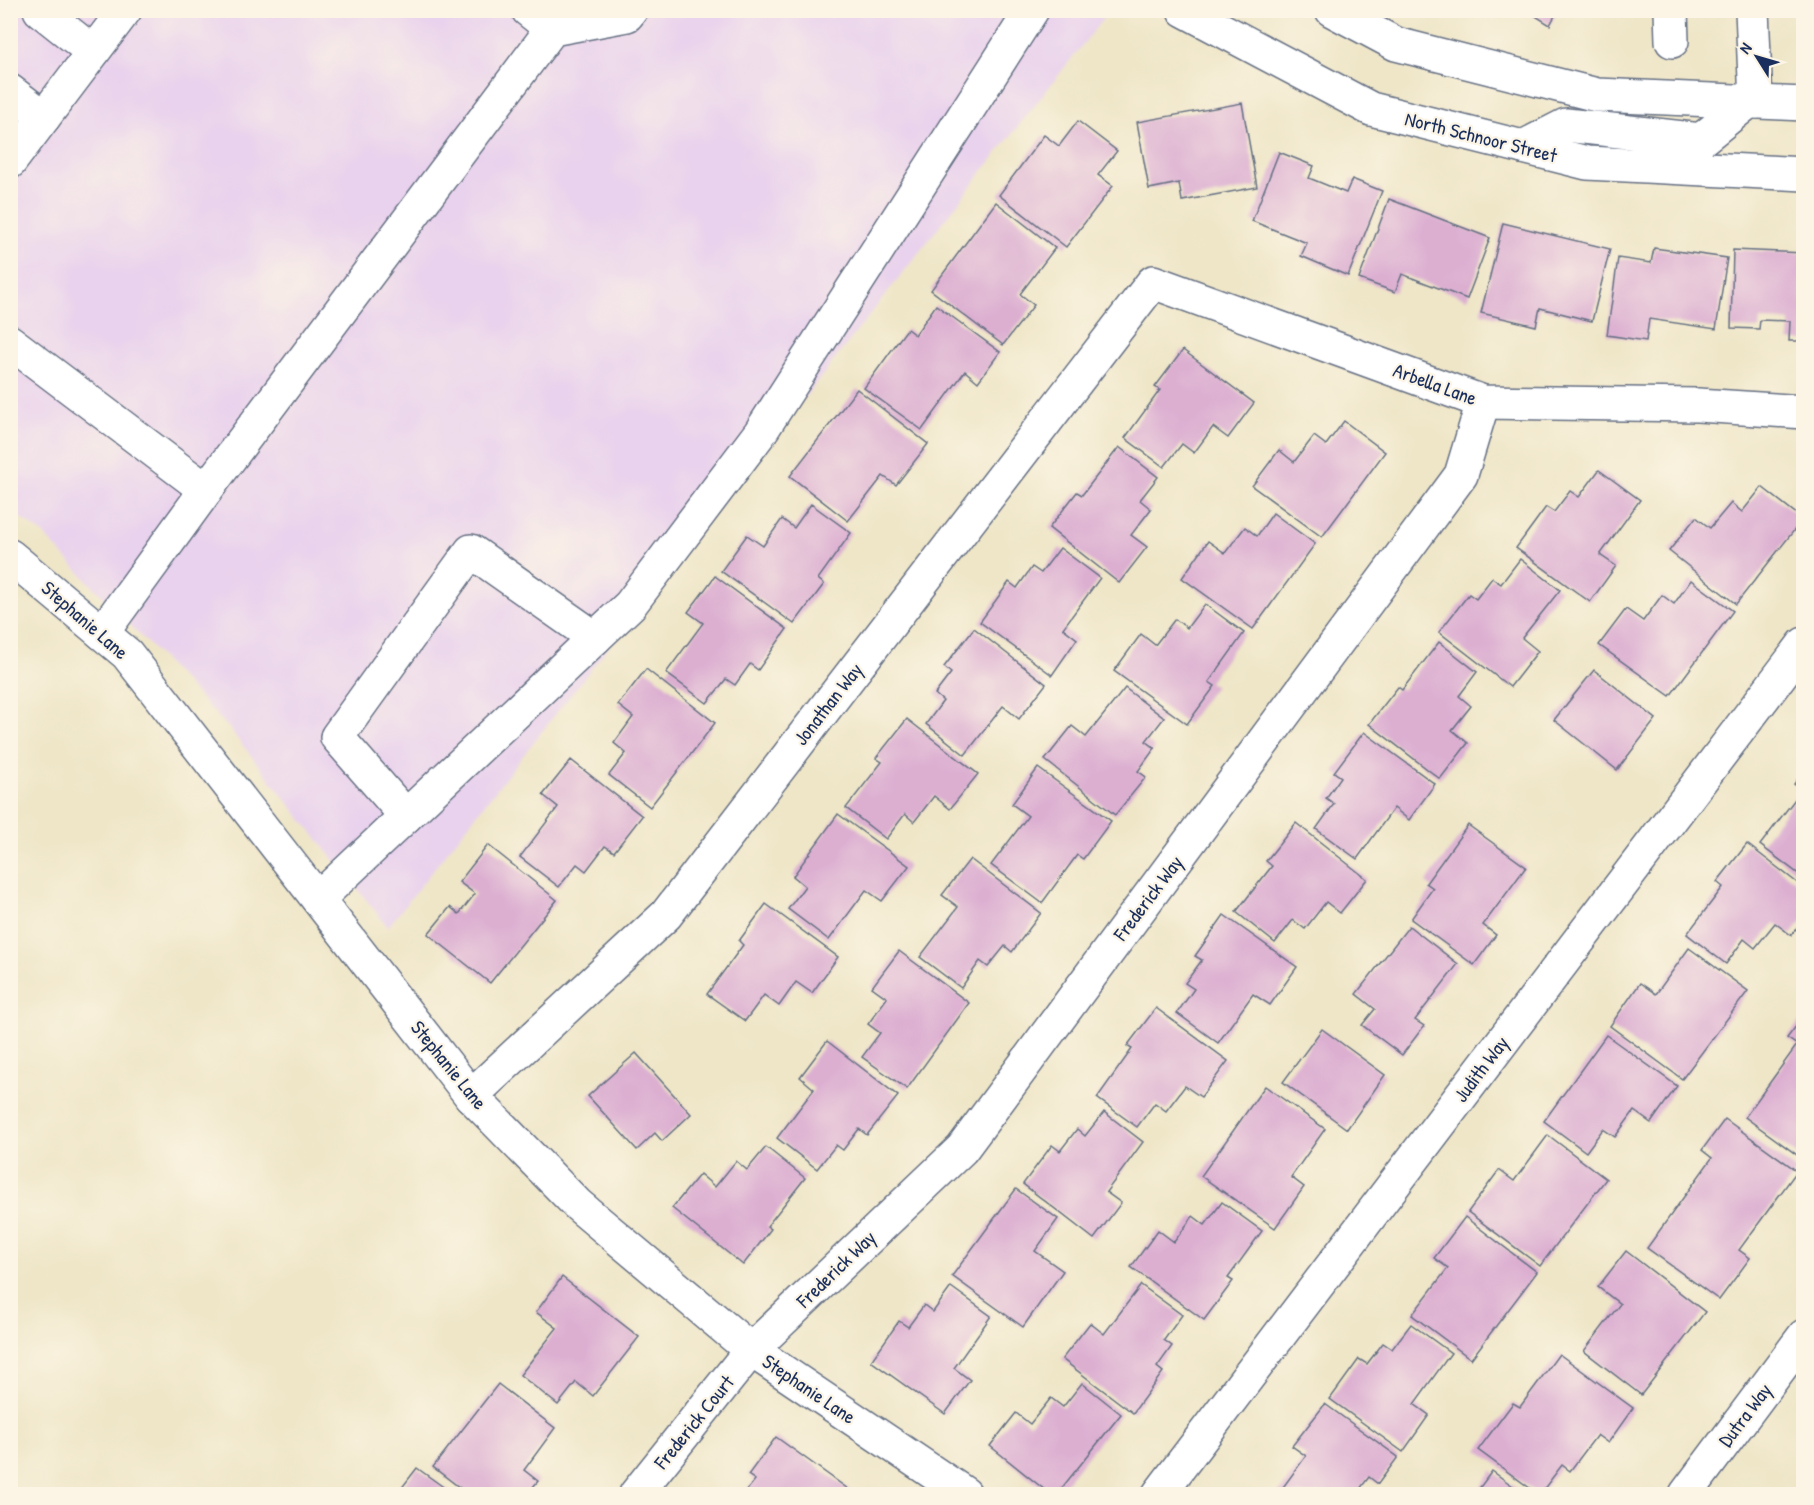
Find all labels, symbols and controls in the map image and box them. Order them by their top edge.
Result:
north arrow [1727,27,1787,87]
text: N [1734,38,1757,58]
street label: North Schnoor Street [1402,105,1561,169]
street label: Arbella Lane [1390,356,1481,411]
street label: Stephanie Lane [36,574,135,665]
street label: Jonathan Way [787,657,868,751]
street label: Frederick Way [1106,849,1189,947]
street label: Stephanie Lane [405,1015,494,1115]
street label: Judith Way [1447,1030,1514,1107]
street label: Frederick Way [789,1224,881,1314]
street label: Stephanie Lane [757,1347,861,1430]
street label: Frederick Court [647,1368,740,1475]
street label: Dutra Way [1712,1377,1777,1452]

